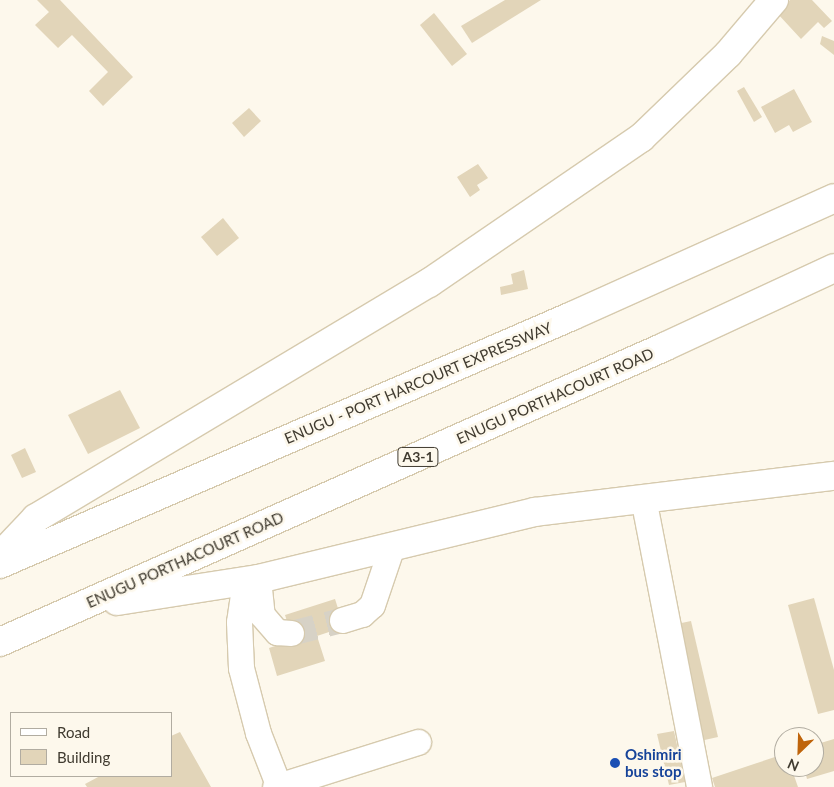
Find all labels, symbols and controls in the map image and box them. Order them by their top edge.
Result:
street label: ENUGU - PORT HARCOURT EXPRESSWAY [281,318,555,448]
street label: ENUGU PORTHACOURT ROAD [453,344,657,448]
road number: A3-1 [397,446,439,468]
street label: ENUGU PORTHACOURT ROAD [83,508,287,612]
legend [10,712,172,777]
text: Road [57,723,90,741]
north arrow [774,727,824,777]
place label: Oshimiri bus stop [625,745,682,780]
text: Building [57,748,110,766]
text: N [785,755,801,775]
marker: Oshimiri bus stop [609,757,621,769]

